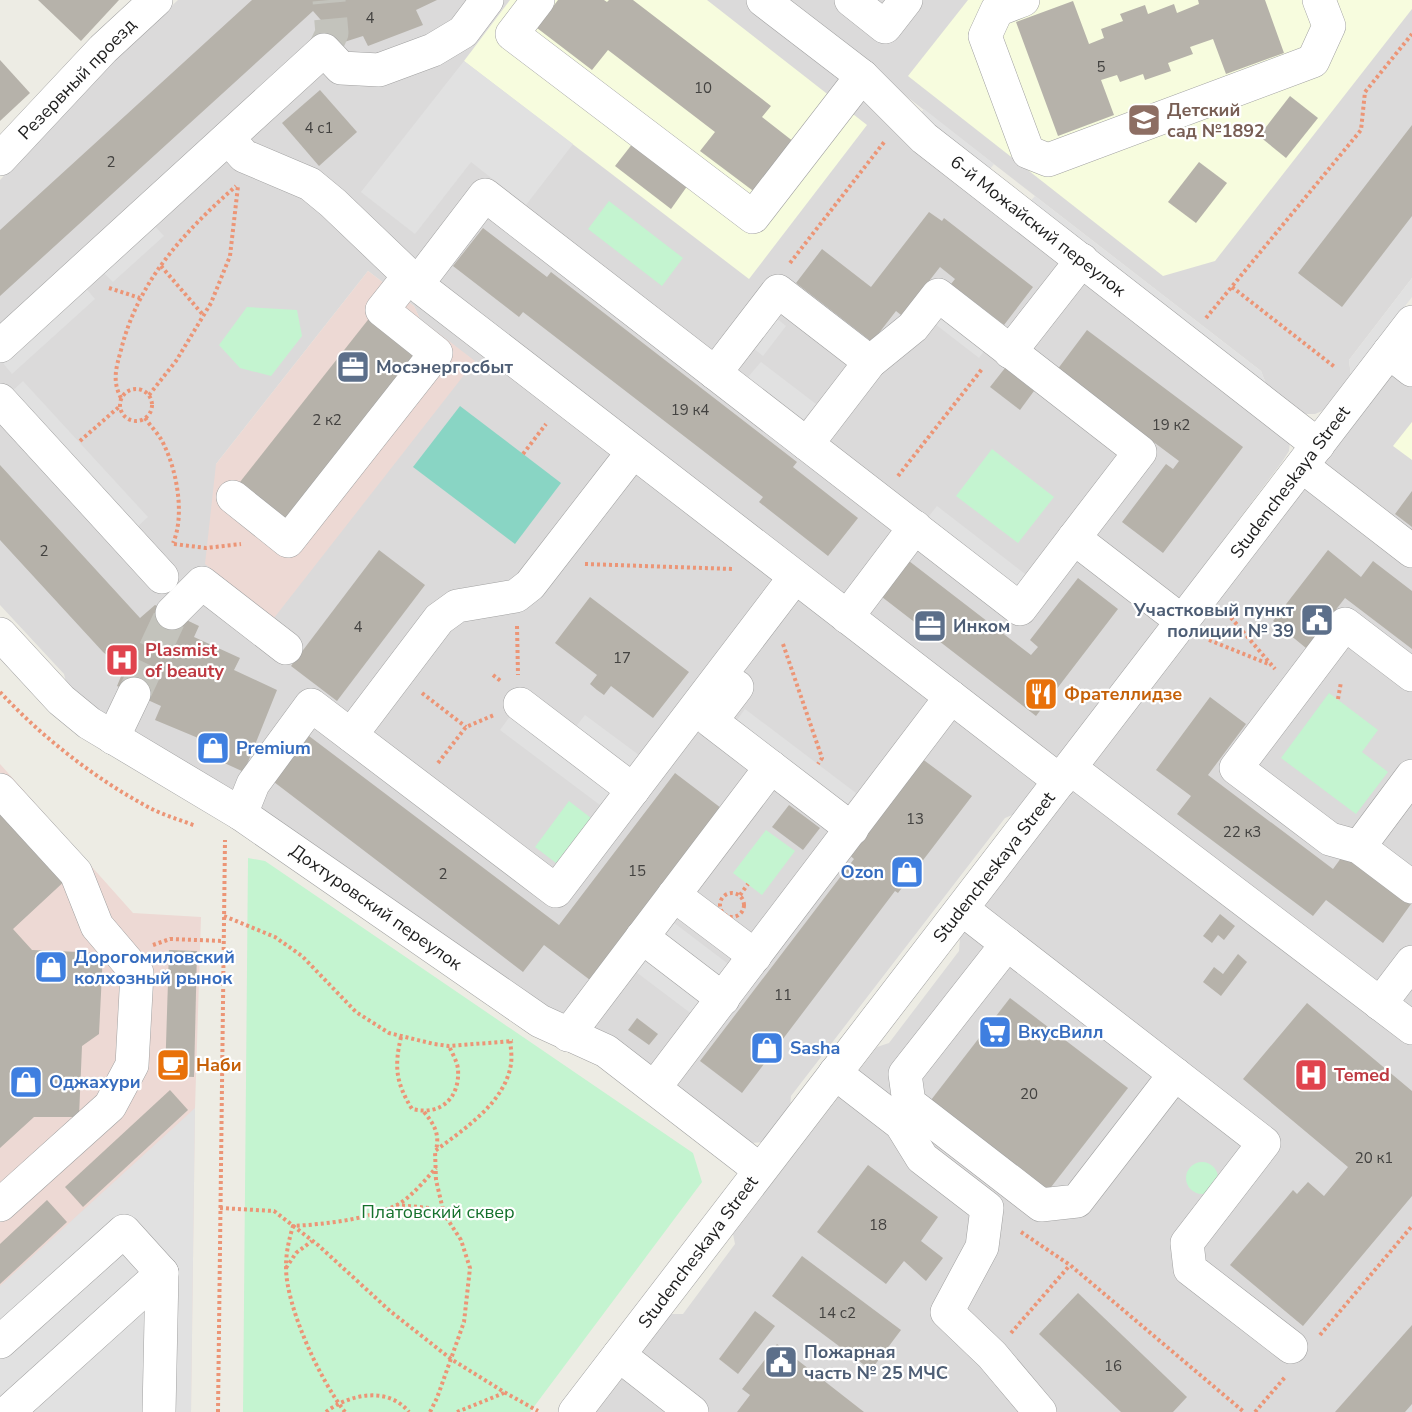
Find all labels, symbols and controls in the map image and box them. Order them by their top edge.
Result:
house number: 4 [365,8,375,28]
street label: Резервный проезд [13,13,141,145]
house number: 5 [1096,57,1106,77]
house number: 10 [694,78,712,98]
place label: Детский сад №1892 [1167,98,1265,143]
school or university icon: Детский сад №1892 [1126,102,1162,138]
house number: 4 с1 [305,118,333,138]
street label: 6-й Можайский переулок [945,150,1131,302]
house number: 2 [106,152,116,172]
office icon: Мосэнергосбыт [335,349,371,385]
place label: Мосэнергосбыт [376,355,513,379]
house number: 19 к4 [671,400,709,420]
street label: Studencheskaya Street [1225,400,1356,563]
house number: 2 к2 [312,410,342,430]
house number: 19 к2 [1152,415,1190,435]
house number: 2 [39,541,49,561]
place label: Участковый пункт полиции № 39 [1133,598,1294,643]
public building icon: Участковый пункт полиции № 39 [1299,602,1335,638]
office icon: Инком [912,608,948,644]
place label: Инком [953,614,1010,638]
house number: 4 [353,617,363,637]
place label: Plasmist of beauty [145,638,225,683]
hospital icon: Plasmist of beauty [104,642,140,678]
house number: 17 [613,648,631,668]
restaurant icon: Фрателлидзе [1023,676,1059,712]
place label: Фрателлидзе [1064,682,1182,706]
shop icon: Premium [195,730,231,766]
place label: Premium [236,736,311,760]
street label: Studencheskaya Street [928,786,1061,947]
house number: 13 [906,809,924,829]
house number: 22 к3 [1223,822,1261,842]
street label: Дохтуровский переулок [285,838,467,976]
shop icon: Ozon [889,854,925,890]
place label: Ozon [841,860,884,884]
house number: 15 [628,861,646,881]
house number: 2 [438,864,448,884]
place label: Дорогомиловский колхозный рынок [74,945,235,990]
shop icon: Дорогомиловский колхозный рынок [33,949,69,985]
house number: 11 [774,985,792,1005]
supermarket icon: ВкусВилл [977,1014,1013,1050]
place label: ВкусВилл [1018,1020,1104,1044]
shop icon: Sasha [749,1030,785,1066]
place label: Sasha [790,1036,840,1060]
cafe icon: Наби [155,1047,191,1083]
place label: Наби [196,1053,242,1077]
hospital icon: Temed [1293,1057,1329,1093]
place label: Temed [1334,1063,1390,1087]
shop icon: Оджахури [8,1064,44,1100]
place label: Оджахури [49,1070,141,1094]
house number: 20 [1020,1084,1038,1104]
house number: 20 к1 [1355,1148,1393,1168]
street label: Studencheskaya Street [633,1170,764,1333]
park label: Платовский сквер [361,1200,515,1224]
house number: 18 [869,1215,887,1235]
house number: 14 с2 [818,1303,856,1323]
place label: Пожарная часть № 25 МЧС [804,1340,948,1385]
public building icon: Пожарная часть № 25 МЧС [763,1344,799,1380]
house number: 16 [1104,1356,1122,1376]

